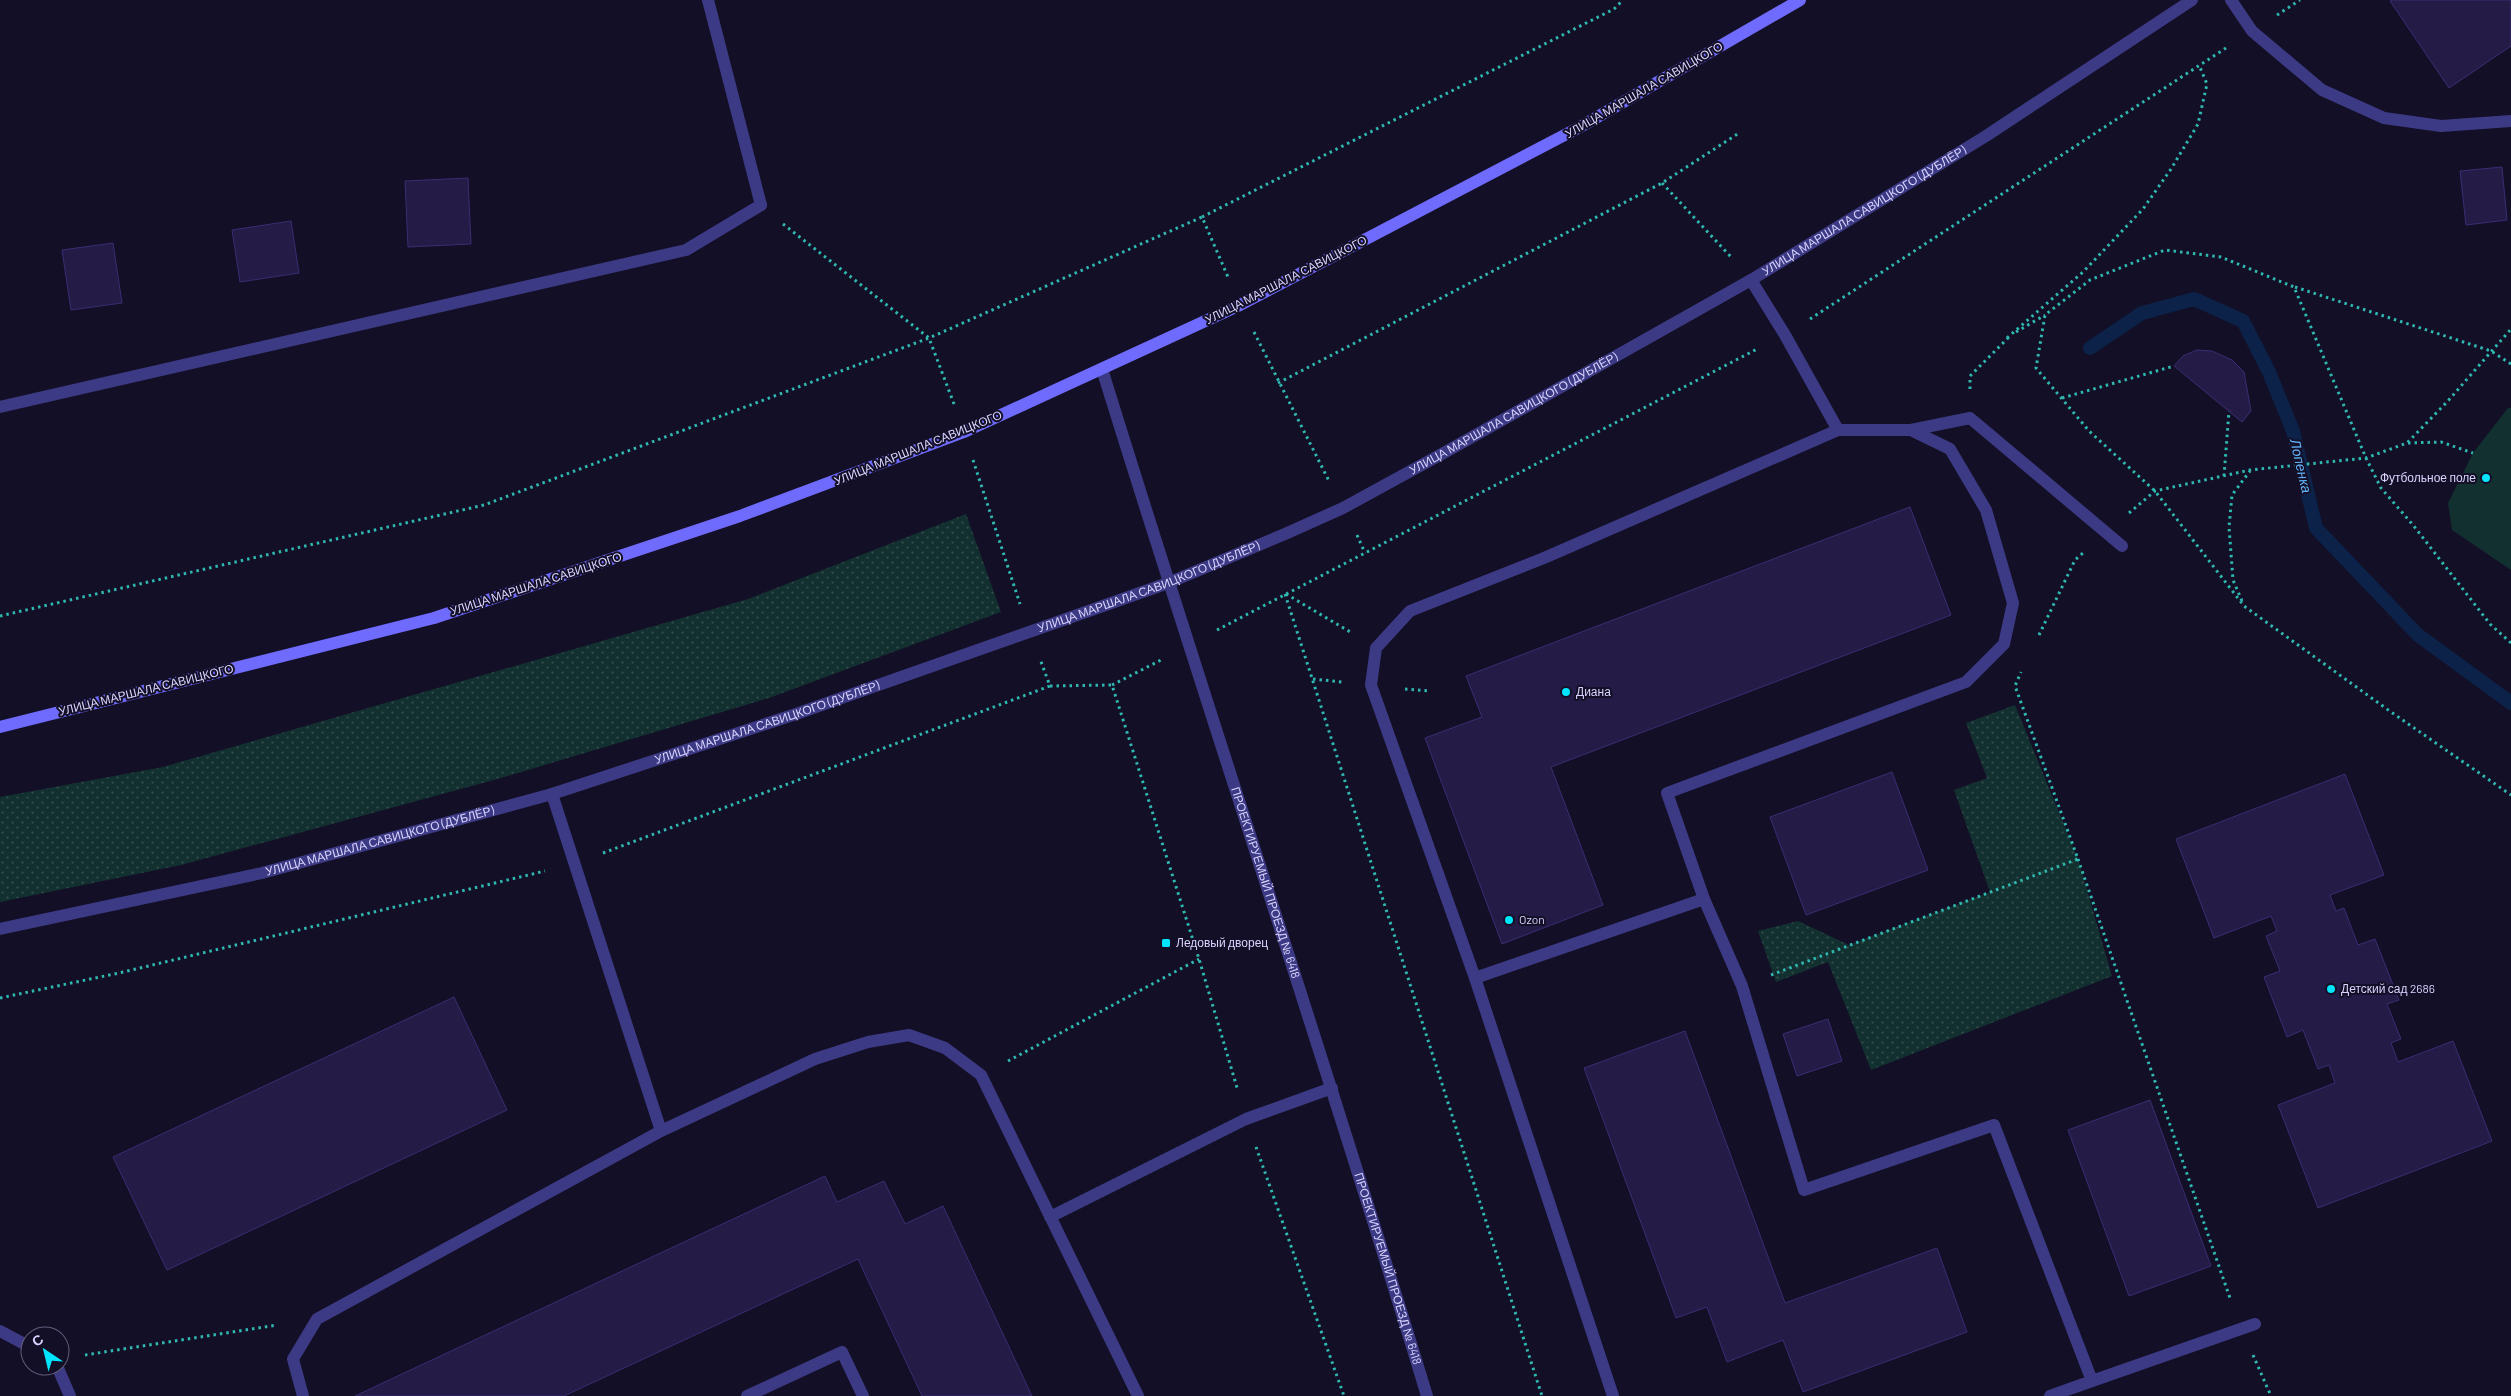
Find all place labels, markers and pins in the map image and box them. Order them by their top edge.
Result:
place label: Футбольное поле [2380,470,2476,485]
marker: Футбольное поле [2480,472,2492,484]
place label: Диана [1576,684,1611,699]
marker: Диана [1560,686,1572,698]
place label: Ozon [1519,912,1545,926]
marker: Ozon [1503,914,1515,926]
place label: Ледовый дворец [1176,935,1268,950]
marker: Ледовый дворец [1160,937,1172,949]
place label: Детский сад 2686 [2341,981,2435,996]
marker: Детский сад 2686 [2325,983,2337,995]

